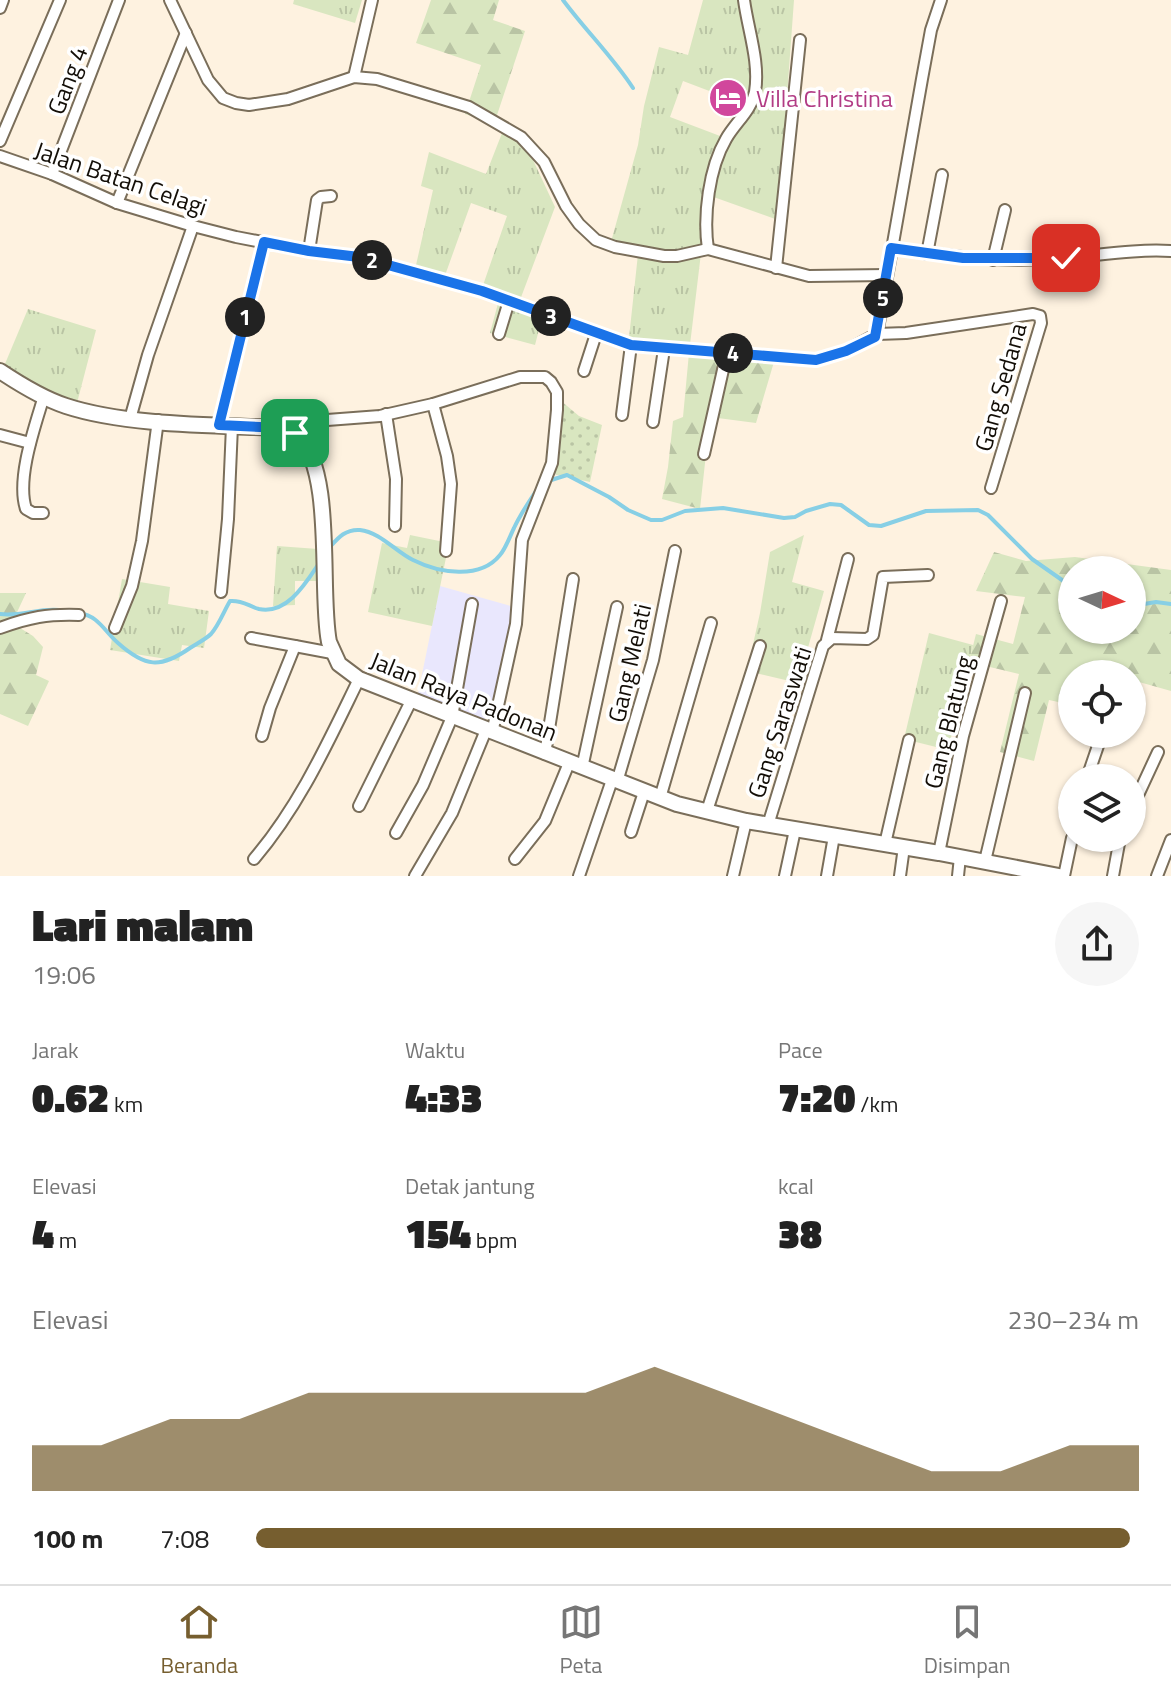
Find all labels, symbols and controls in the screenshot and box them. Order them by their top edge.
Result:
street label: Gang 4 [38,41,96,119]
hotel icon: Villa Christina [707,77,749,119]
place label: Villa Christina [756,80,893,116]
street label: Jalan Batan Celagi [30,132,212,224]
pin [1032,224,1100,292]
icon: check [1044,236,1088,280]
pin: 2 [352,240,392,280]
text: 2 [366,243,378,277]
pin: 5 [863,278,903,318]
text: 5 [877,281,889,315]
pin: 3 [531,296,571,336]
pin: 1 [225,297,265,337]
text: 3 [545,299,557,333]
text: 1 [239,300,251,334]
street label: Gang Sedana [964,319,1036,455]
pin: 4 [713,333,753,373]
text: 4 [727,336,739,370]
pin [261,399,329,467]
icon: arrive [273,411,317,455]
north arrow [1058,556,1146,644]
map controls [1058,556,1146,852]
street label: Gang Melati [598,600,660,726]
street label: Gang Saraswati [738,641,820,803]
street label: Jalan Raya Padonan [365,642,563,750]
street label: Gang Blatung [914,652,982,792]
button: locate [1058,660,1146,748]
button: layers [1058,764,1146,852]
text: Lari malam [32,891,253,958]
button: share [1055,902,1139,986]
text: 19:06 [32,955,96,994]
text: Jarak [32,1033,79,1067]
text: Waktu [405,1033,465,1067]
text: Pace [778,1033,823,1067]
text: 0.62 [32,1067,109,1128]
text: 4:33 [405,1067,483,1128]
text: 7:20 [778,1067,856,1128]
text: km [109,1087,143,1121]
text: /km [856,1087,898,1121]
text: Elevasi [32,1169,97,1203]
text: Detak jantung [405,1169,534,1203]
text: kcal [778,1169,814,1203]
text: 4 [32,1203,54,1264]
text: 154 [405,1203,471,1264]
text: 38 [778,1203,822,1264]
text: m [54,1223,77,1257]
text: bpm [471,1223,517,1257]
text: Elevasi [32,1300,108,1339]
text: 230–234 m [1008,1300,1139,1339]
text: 100 m [32,1519,103,1558]
text: 7:08 [160,1519,209,1558]
tab: Beranda [160,1600,238,1682]
tab: Peta [559,1600,603,1682]
tab: Disimpan [924,1600,1011,1682]

